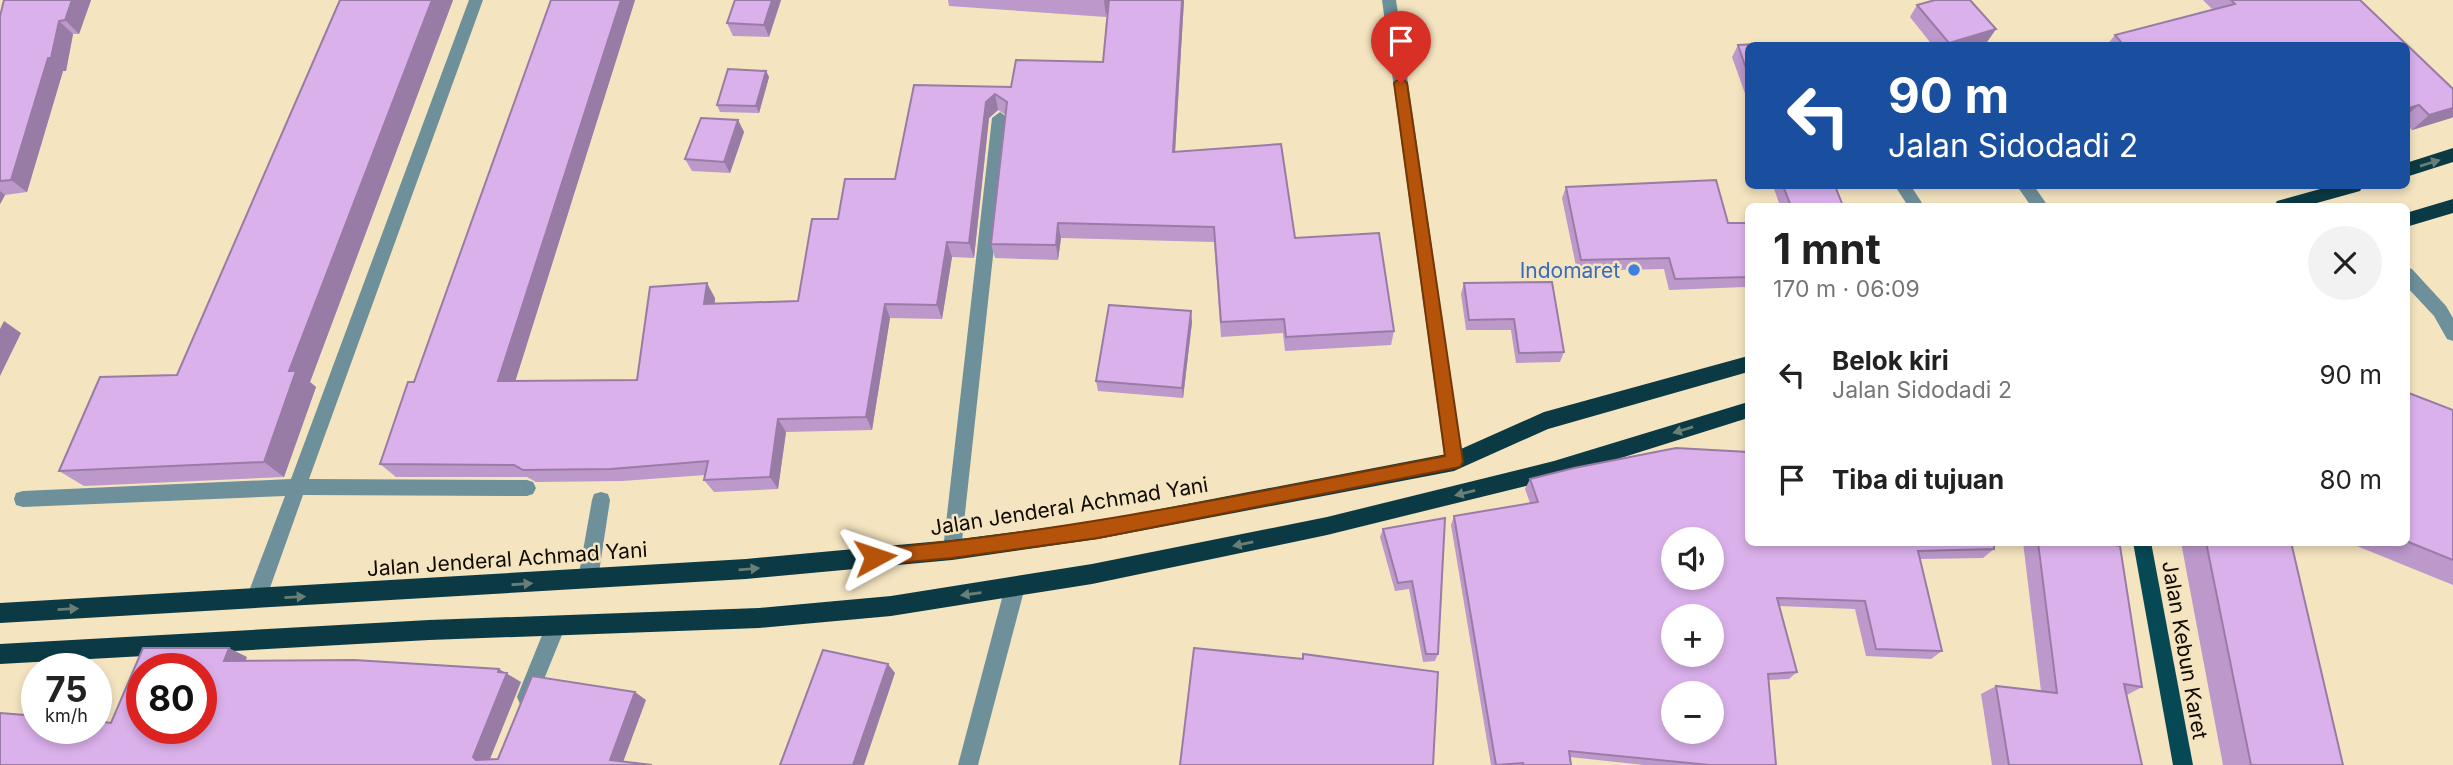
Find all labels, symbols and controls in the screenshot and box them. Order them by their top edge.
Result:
pin [1371,11,1431,83]
icon: arrive [1382,22,1420,60]
text: 90 m [1888,66,2009,125]
icon: left [1773,70,1864,161]
text: Jalan Sidodadi 2 [1888,126,2138,165]
one-way arrow [2419,157,2440,167]
text: 1 mnt [1773,223,1881,274]
button: close [2308,226,2382,300]
place label: Indomaret [1520,258,1620,283]
marker: Indomaret [1626,262,1642,278]
text: 170 m · 06:09 [1773,275,1920,303]
text: Belok kiri [1832,345,1949,376]
icon: left [1773,356,1811,394]
text: 90 m [2319,359,2382,390]
text: Jalan Sidodadi 2 [1832,376,2012,404]
one-way arrow [1672,425,1693,435]
icon: arrive [1773,461,1811,499]
text: Tiba di tujuan [1832,464,2004,495]
text: 80 m [2319,464,2382,495]
street label: Jalan Jenderal Achmad Yani [928,472,1210,540]
one-way arrow [1453,488,1475,499]
position arrow [838,520,912,594]
map controls [1661,527,1724,744]
button: sound [1661,527,1724,590]
street label: Jalan Jenderal Achmad Yani [366,537,648,581]
one-way arrow [1232,538,1254,549]
street label: Jalan Kebun Karet [2157,559,2213,741]
one-way arrow [739,563,761,574]
one-way arrow [512,578,534,589]
one-way arrow [960,589,982,600]
one-way arrow [285,591,307,602]
one-way arrow [57,604,79,615]
button: + [1661,604,1724,667]
speed limit sign: 80 [126,653,217,744]
text: 75 [45,668,88,710]
button: − [1661,681,1724,744]
text: km/h [45,705,88,726]

